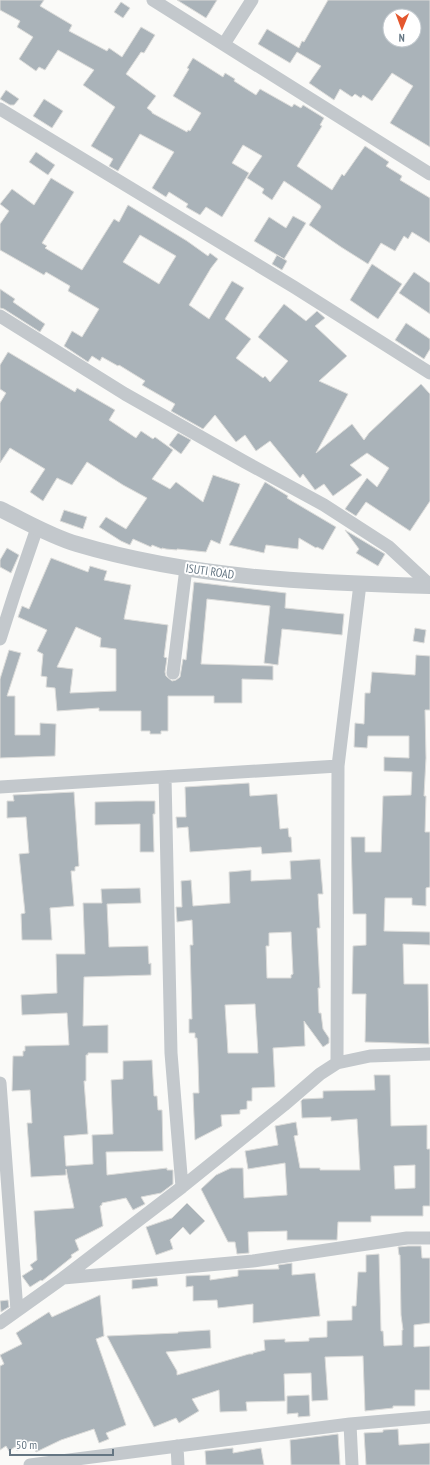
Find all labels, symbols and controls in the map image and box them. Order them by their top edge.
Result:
north arrow [382,8,422,48]
text: N [399,31,405,45]
street label: ISUTI ROAD [185,560,235,582]
scale bar [10,1431,113,1457]
text: 50 m [16,1437,37,1452]

